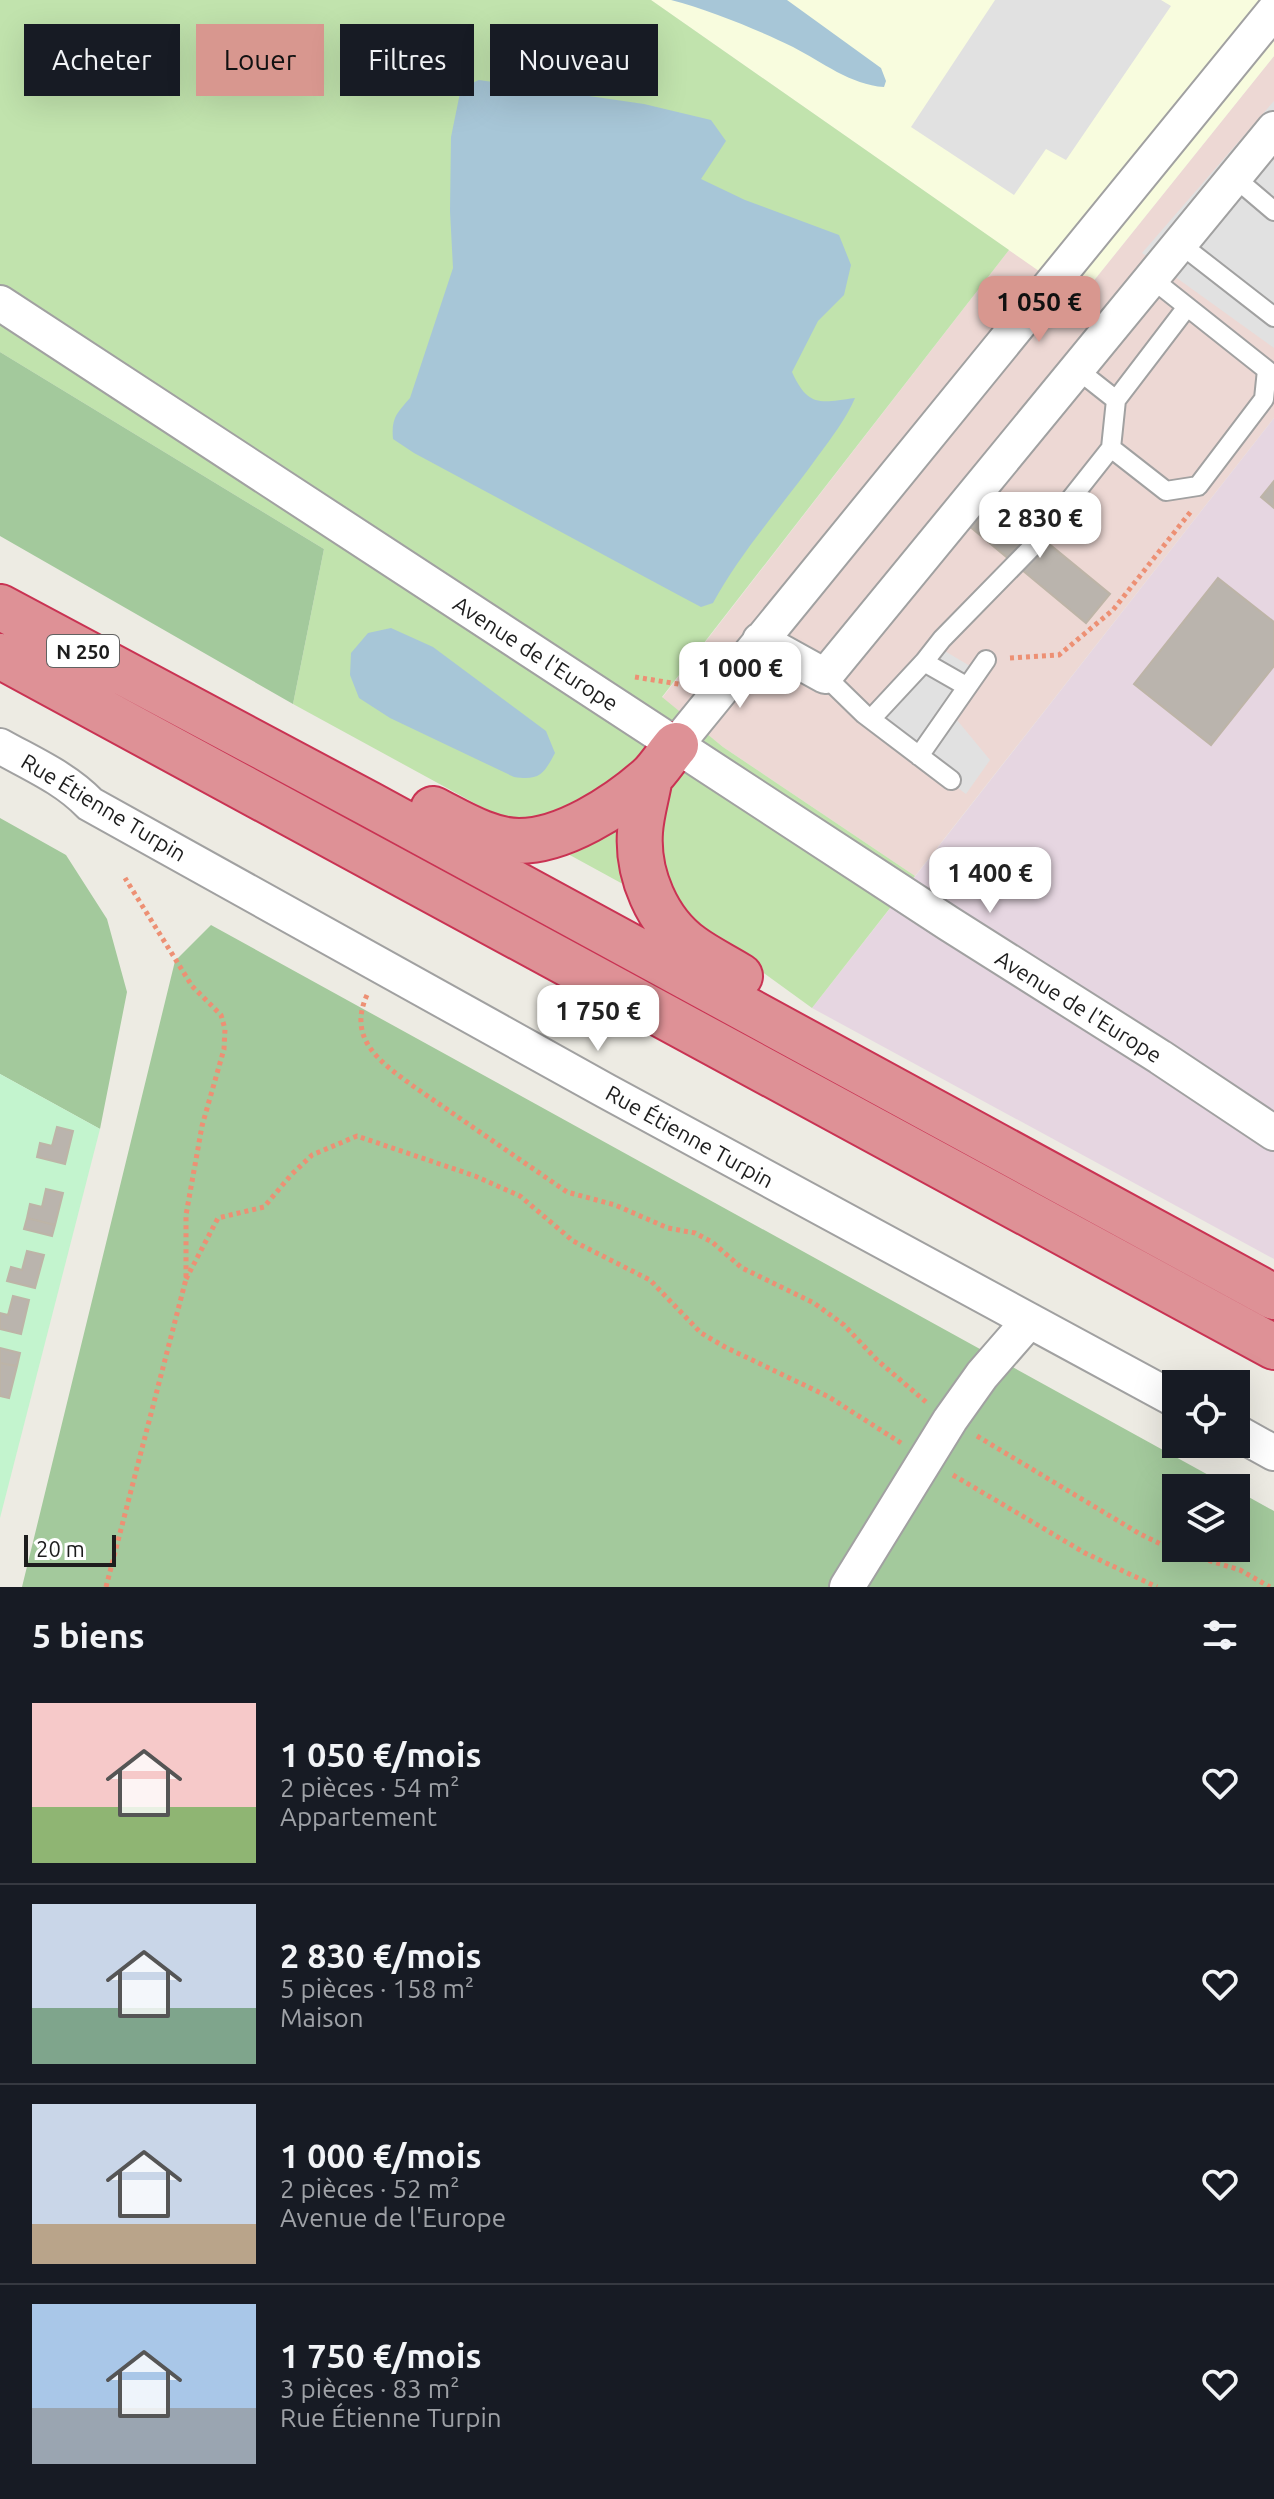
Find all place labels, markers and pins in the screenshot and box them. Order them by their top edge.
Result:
pin: 1 050 € [965,276,1113,344]
pin: 2 830 € [966,492,1114,560]
pin: 1 000 € [666,642,814,710]
pin: 1 400 € [916,847,1064,915]
pin: 1 750 € [524,985,672,1053]

